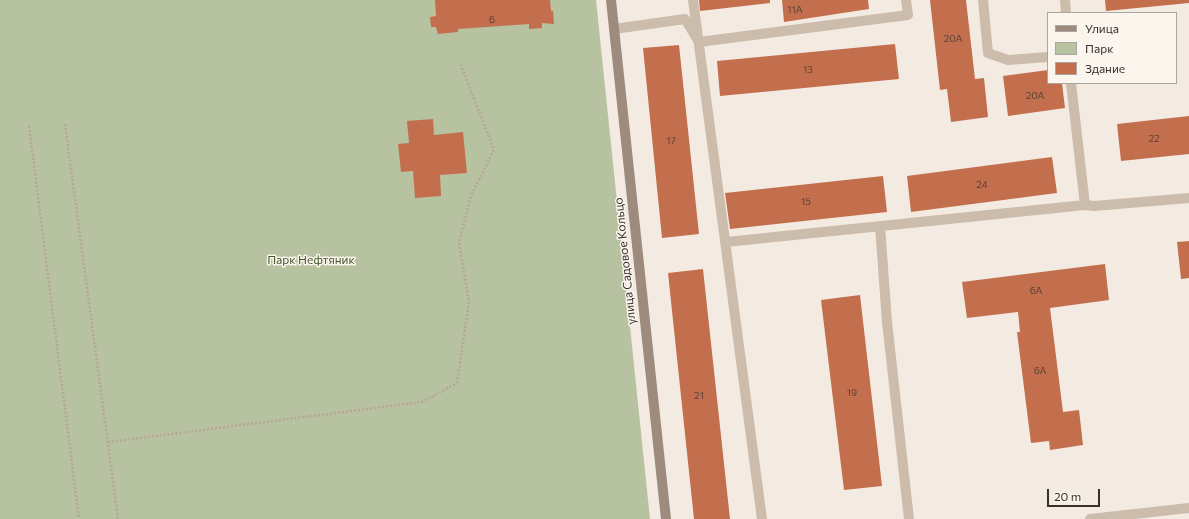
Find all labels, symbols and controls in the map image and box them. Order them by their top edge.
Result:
house number: 11А [787,4,803,16]
legend [1047,12,1177,84]
house number: 6 [489,14,495,26]
text: Улица [1085,21,1119,35]
house number: 20А [944,33,962,45]
text: Парк [1085,41,1114,55]
text: Здание [1085,61,1125,75]
house number: 13 [803,64,813,76]
house number: 20А [1026,90,1044,102]
house number: 22 [1148,133,1160,145]
house number: 17 [666,135,676,147]
house number: 24 [976,179,988,191]
house number: 15 [801,196,811,208]
street label: улица Садовое Кольцо [611,197,639,325]
park label: Парк Нефтяник [267,253,355,267]
house number: 6А [1030,285,1042,297]
house number: 6А [1034,365,1046,377]
house number: 19 [847,387,857,399]
house number: 21 [694,390,704,402]
scale bar [1049,481,1102,507]
text: 20 m [1054,489,1081,503]

